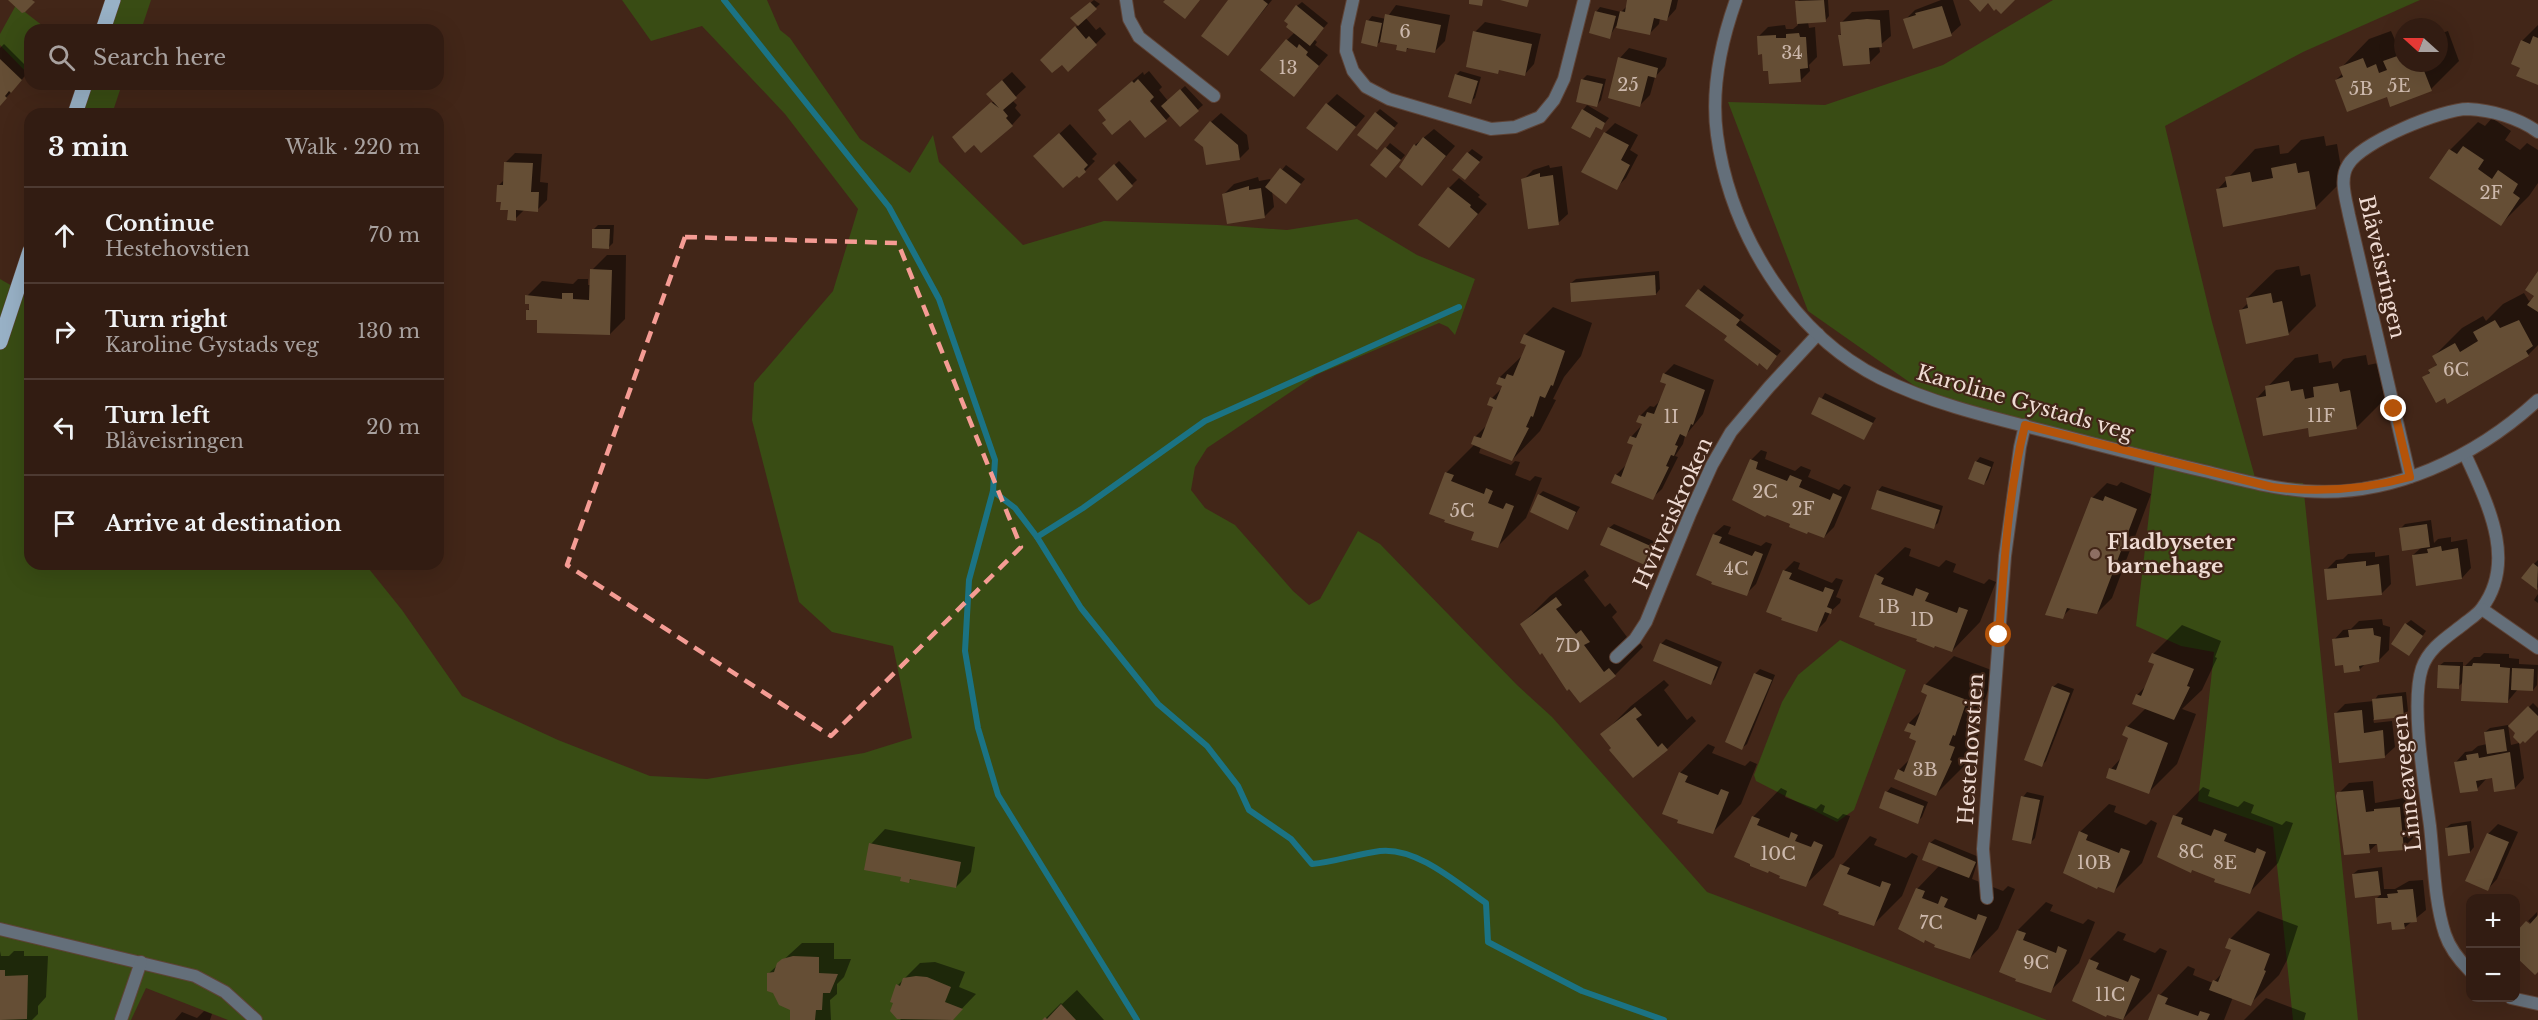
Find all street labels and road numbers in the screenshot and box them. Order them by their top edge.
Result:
street label: Blåveisringen [2353,193,2411,341]
street label: Karoline Gystads veg [1914,360,2137,447]
street label: Hvitveiskroken [1628,433,1718,593]
street label: Hestehovstien [1953,672,1989,826]
street label: Linneavegen [2387,713,2427,853]

